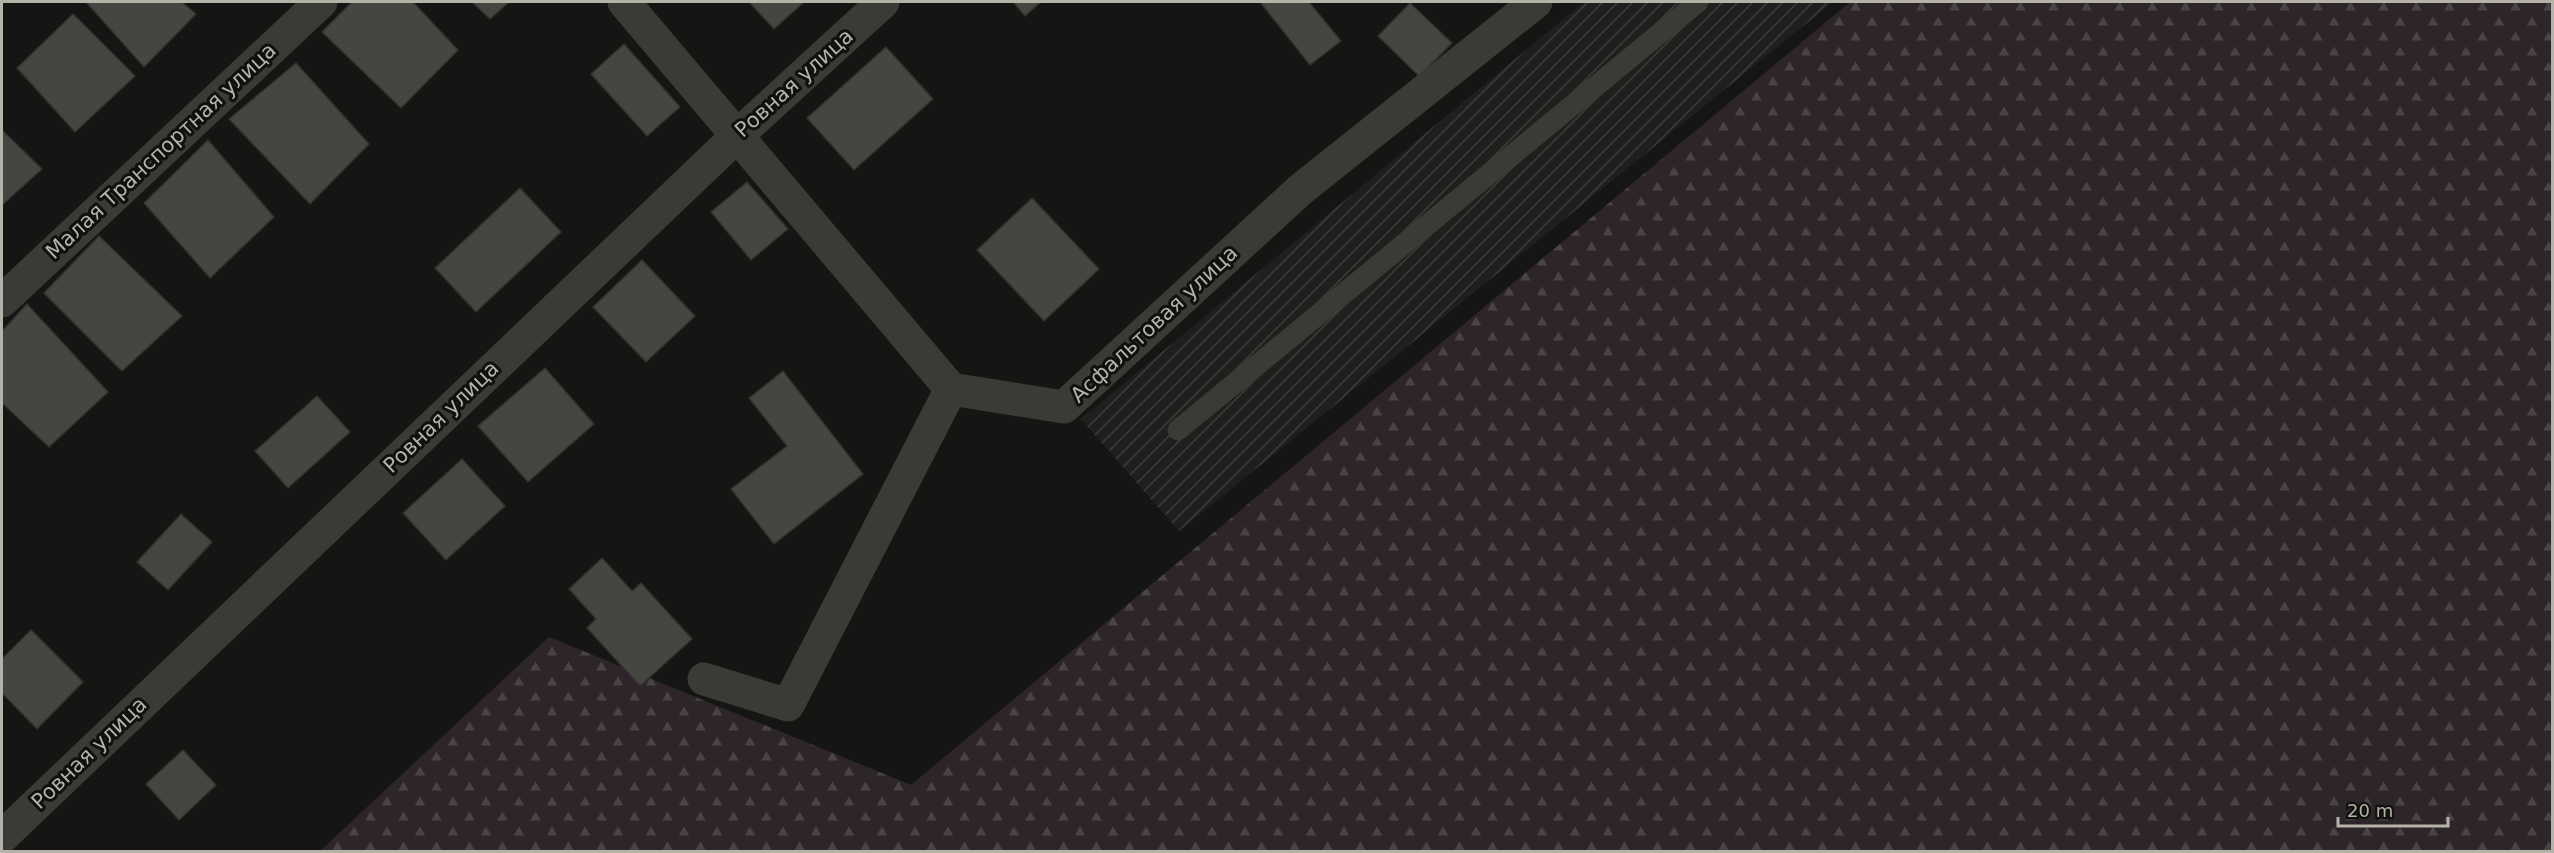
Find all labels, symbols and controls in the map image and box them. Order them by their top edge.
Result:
street label: Ровная улица [730,24,858,142]
street label: Малая Транспортная улица [41,38,281,264]
street label: Асфальтовая улица [1066,241,1242,407]
street label: Ровная улица [379,356,503,478]
street label: Ровная улица [27,692,151,814]
scale bar [2338,790,2448,828]
text: 20 m [2347,800,2393,821]

